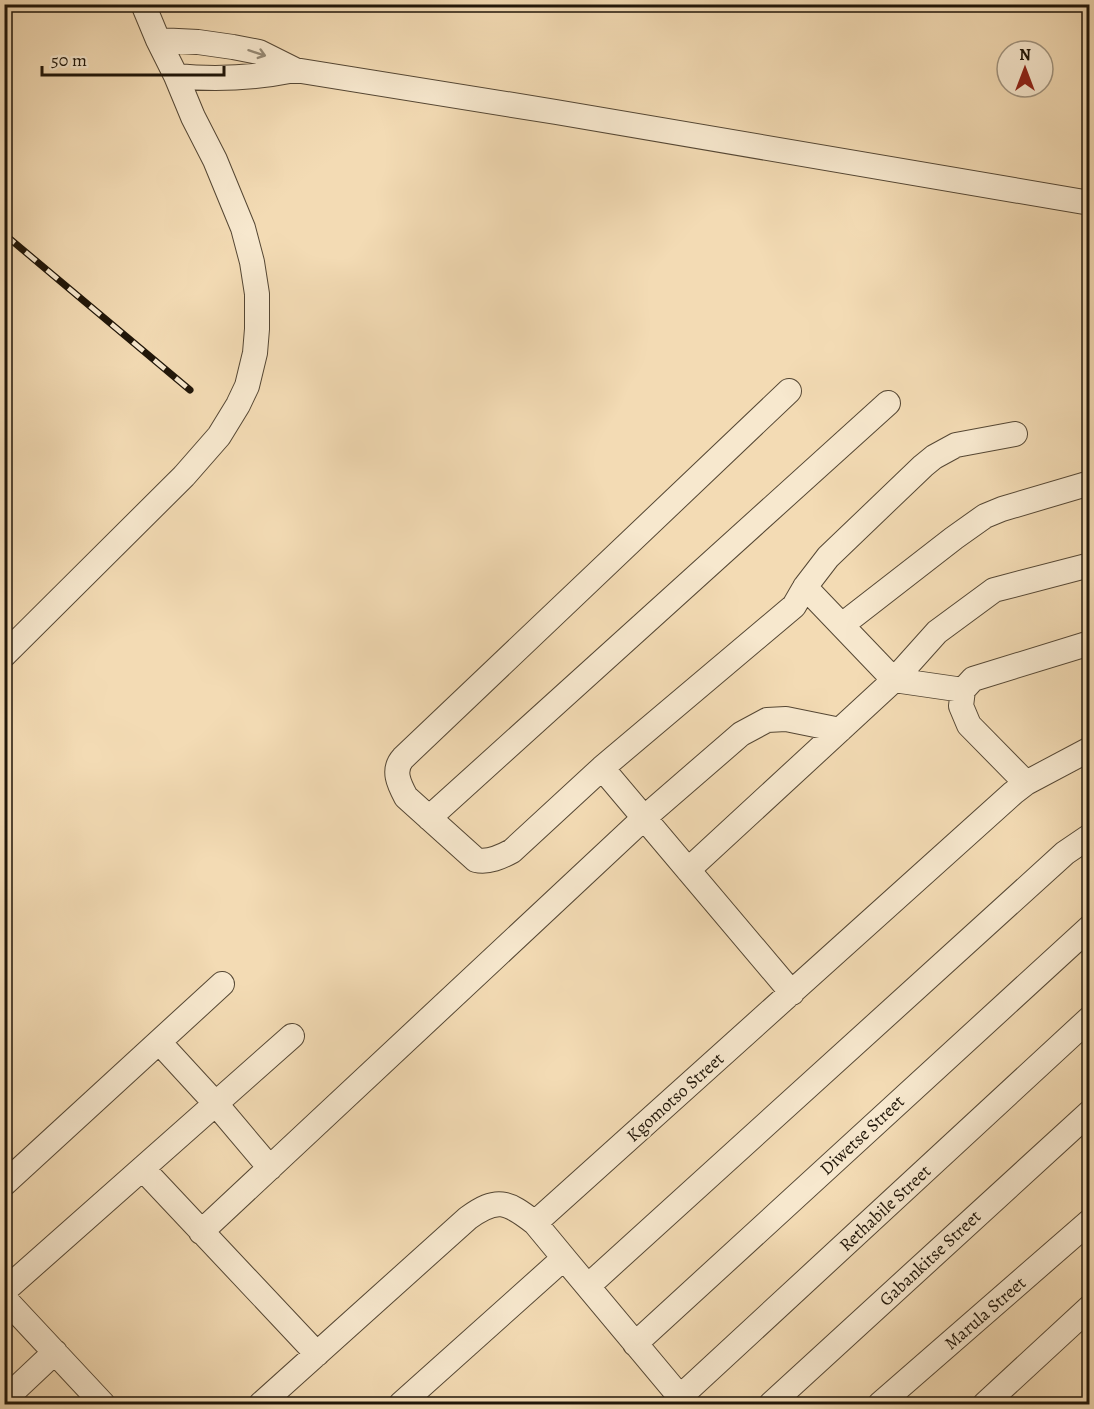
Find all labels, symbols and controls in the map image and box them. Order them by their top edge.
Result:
scale bar [42,39,224,77]
north arrow [995,39,1055,99]
text: N [1019,44,1031,66]
text: 50 m [51,48,87,72]
one-way arrow [247,48,266,59]
street label: Kgomotso Street [621,1047,729,1147]
street label: Diwetse Street [815,1090,909,1180]
street label: Rethabile Street [834,1159,936,1257]
street label: Gabankitse Street [874,1205,986,1311]
street label: Marula Street [939,1271,1031,1355]

